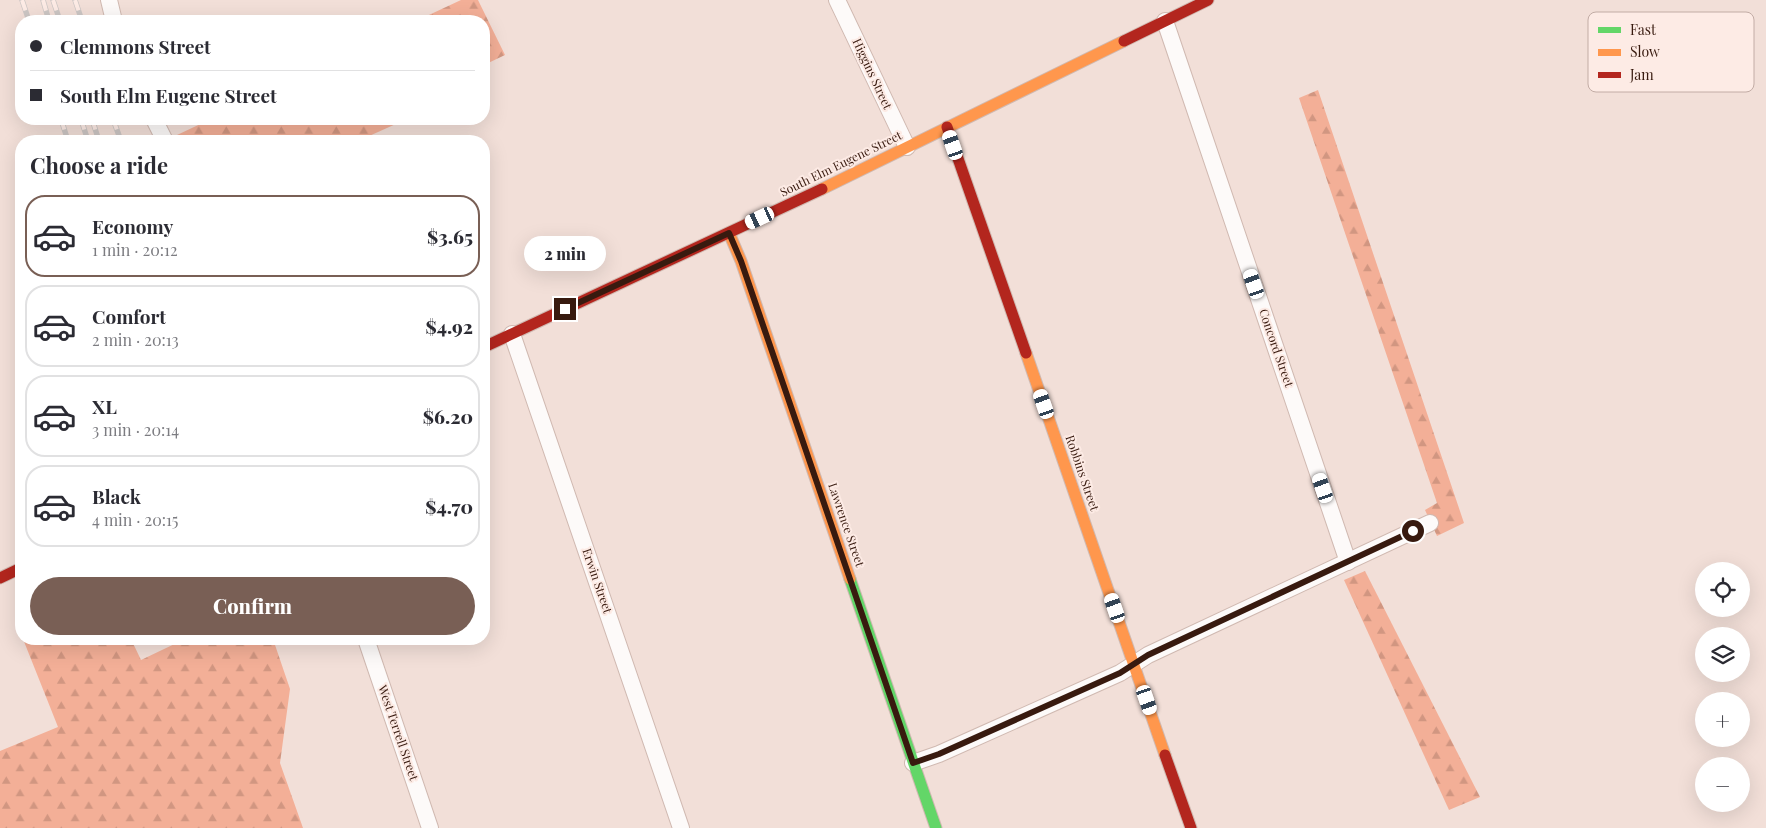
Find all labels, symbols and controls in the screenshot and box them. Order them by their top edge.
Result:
legend [1588,12,1754,92]
text: Fast [1630,20,1657,39]
text: Clemmons Street [60,33,211,59]
street label: Higgins Street [849,36,897,112]
text: Slow [1630,42,1660,61]
text: Jam [1629,65,1654,84]
text: South Elm Eugene Street [60,82,277,108]
street label: South Elm Eugene Street [777,126,905,200]
car [941,128,964,162]
text: Choose a ride [30,150,168,180]
car [743,205,776,231]
text: Economy [92,213,173,239]
icon: car [32,214,77,259]
text: $3.65 [427,223,473,249]
callout: 2 min [524,236,606,272]
text: 1 min · 20:12 [92,239,178,260]
text: 2 min [544,243,586,264]
car [1242,267,1265,301]
route end [554,298,576,320]
text: Comfort [92,303,166,329]
icon: car [32,304,77,349]
street label: Concord Street [1256,306,1298,390]
text: $4.92 [425,313,473,339]
text: 2 min · 20:13 [92,329,179,350]
car [1032,387,1055,421]
text: XL [92,393,117,419]
icon: car [32,394,77,439]
text: $6.20 [423,403,473,429]
text: 3 min · 20:14 [92,419,179,440]
street label: Robbins Street [1063,433,1104,513]
car [1311,471,1334,505]
street label: Lawrence Street [825,481,869,569]
text: Black [92,483,141,509]
icon: car [32,484,77,529]
text: $4.70 [425,493,473,519]
text: 4 min · 20:15 [92,509,178,530]
route start [1402,520,1424,542]
street label: Erwin Street [579,546,617,616]
map controls [1695,562,1750,812]
button: locate [1695,562,1750,617]
button: Confirm [30,577,475,635]
car [1103,591,1126,625]
button: layers [1695,627,1750,682]
street label: West Terrell Street [375,682,423,783]
car [1135,683,1158,717]
button: + [1695,692,1750,747]
button: − [1695,757,1750,812]

